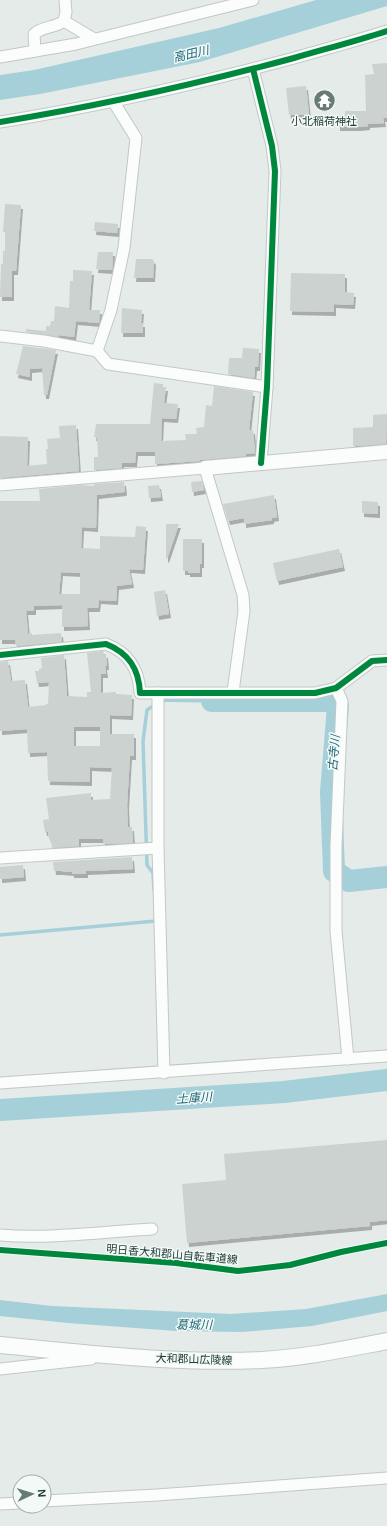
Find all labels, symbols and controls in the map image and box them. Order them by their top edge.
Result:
water label: 高田川 [172,43,212,65]
temple icon: 小北稲荷神社 [311,88,337,114]
place label: 小北稲荷神社 [291,115,357,127]
water label: 古寺川 [325,732,343,772]
water label: 土庫川 [176,1090,214,1106]
street label: 明日香大和郡山自転車道線 [106,1242,238,1266]
water label: 葛城川 [176,1318,214,1332]
street label: 大和郡山広陵線 [155,1352,233,1366]
north arrow [12,1474,52,1514]
text: N [36,1489,48,1498]

